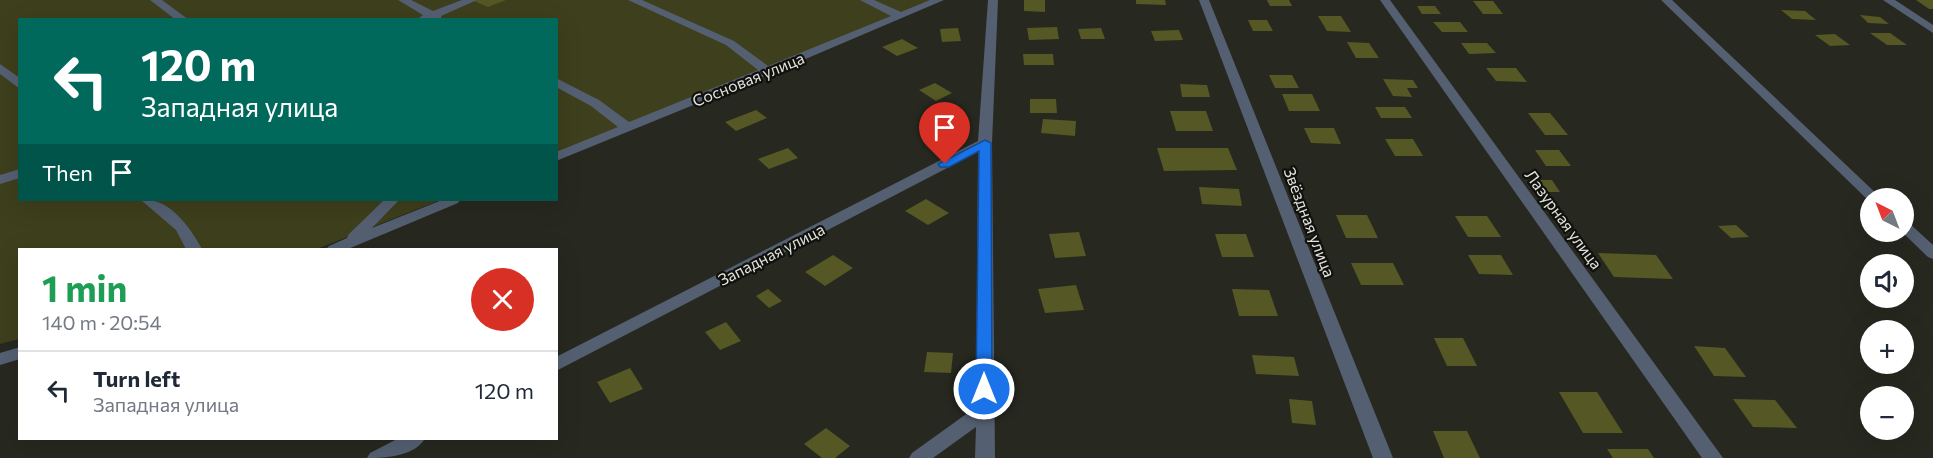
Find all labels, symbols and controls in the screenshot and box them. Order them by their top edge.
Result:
text: 120 m [141,38,256,90]
icon: left [42,42,120,120]
street label: Сосновая улица [689,48,807,110]
text: Западная улица [141,90,338,123]
pin [919,102,970,164]
icon: arrive [928,111,961,144]
icon: arrive [105,156,138,189]
text: Then [42,159,93,186]
street label: Звёздная улица [1280,165,1340,279]
street label: Лазурная улица [1522,166,1606,272]
north arrow [1860,188,1914,242]
map controls [1860,188,1914,440]
street label: Западная улица [715,219,827,289]
button: sound [1860,254,1914,308]
text: 1 min [42,265,127,309]
button: close [471,268,534,331]
text: 140 m · 20:54 [42,310,162,334]
button: + [1860,320,1914,374]
position arrow [952,357,1016,421]
text: Turn left [93,365,180,392]
icon: left [42,374,75,407]
text: 120 m [475,377,534,404]
button: − [1860,386,1914,440]
text: Западная улица [93,392,239,416]

